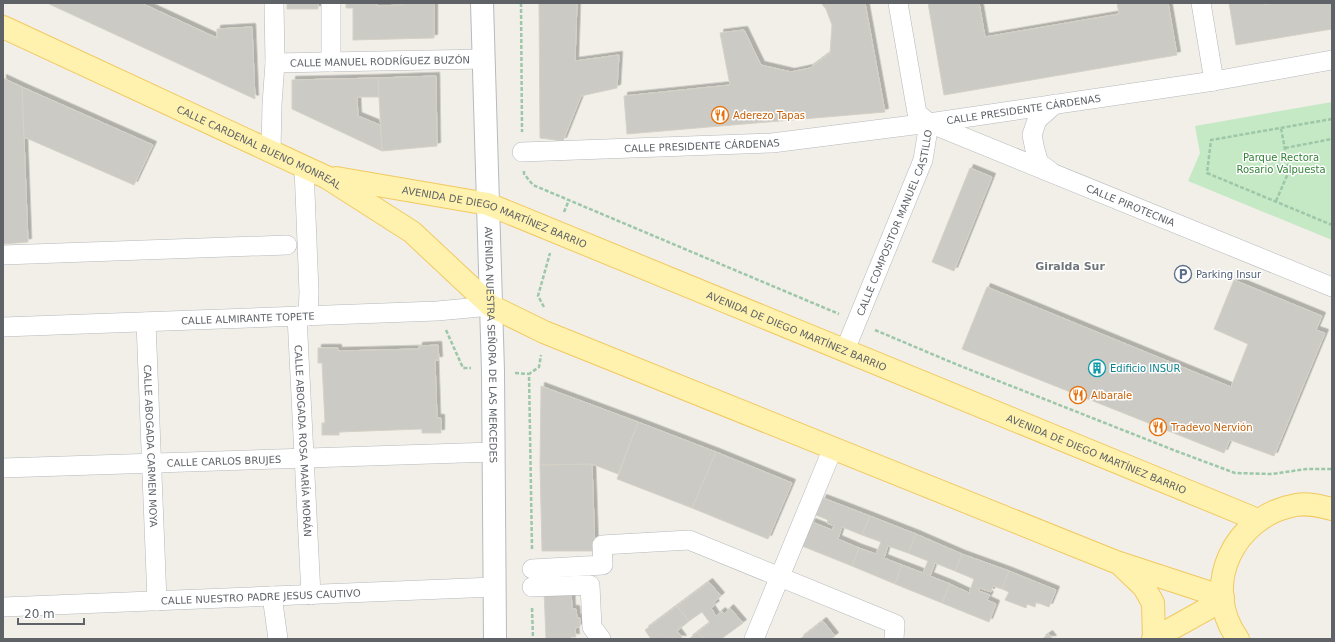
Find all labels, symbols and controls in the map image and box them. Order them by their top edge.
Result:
street label: CALLE MANUEL RODRÍGUEZ BUZÓN [290,53,470,68]
street label: CALLE PRESIDENTE CÁRDENAS [946,92,1101,126]
street label: CALLE CARDENAL BUENO MONREAL [175,103,344,191]
restaurant icon: Aderezo Tapas [710,105,730,125]
place label: Aderezo Tapas [733,110,805,121]
street label: CALLE COMPOSITOR MANUEL CASTILLO [854,128,933,317]
street label: CALLE PRESIDENTE CÁRDENAS [624,137,780,154]
park label: Parque Rectora Rosario Valpuesta [1236,152,1326,175]
street label: CALLE PIROTECNIA [1085,182,1177,228]
street label: AVENIDA DE DIEGO MARTÍNEZ BARRIO [401,184,589,250]
street label: AVENIDA NUESTRA SEÑORA DE LAS MERCEDES [483,226,499,463]
district label: Giralda Sur [1035,260,1105,273]
parking icon: Parking Insur [1173,264,1193,284]
place label: Parking Insur [1196,269,1262,280]
street label: AVENIDA DE DIEGO MARTÍNEZ BARRIO [705,289,889,373]
street label: CALLE ALMIRANTE TOPETE [181,310,315,326]
street label: CALLE ABOGADA ROSA MARÍA MORÁN [293,345,314,537]
building icon: Edificio INSUR [1087,358,1107,378]
place label: Edificio INSUR [1110,363,1180,374]
street label: CALLE ABOGADA CARMEN MOYA [142,364,160,528]
restaurant icon: Albarale [1068,385,1088,405]
place label: Albarale [1091,390,1132,401]
street label: AVENIDA DE DIEGO MARTÍNEZ BARRIO [1005,412,1188,496]
restaurant icon: Tradevo Nervión [1148,417,1168,437]
place label: Tradevo Nervión [1170,422,1253,433]
street label: CALLE CARLOS BRUJES [166,453,281,468]
street label: CALLE NUESTRO PADRE JESUS CAUTIVO [161,587,361,606]
scale bar [18,600,84,626]
text: 20 m [24,607,55,621]

